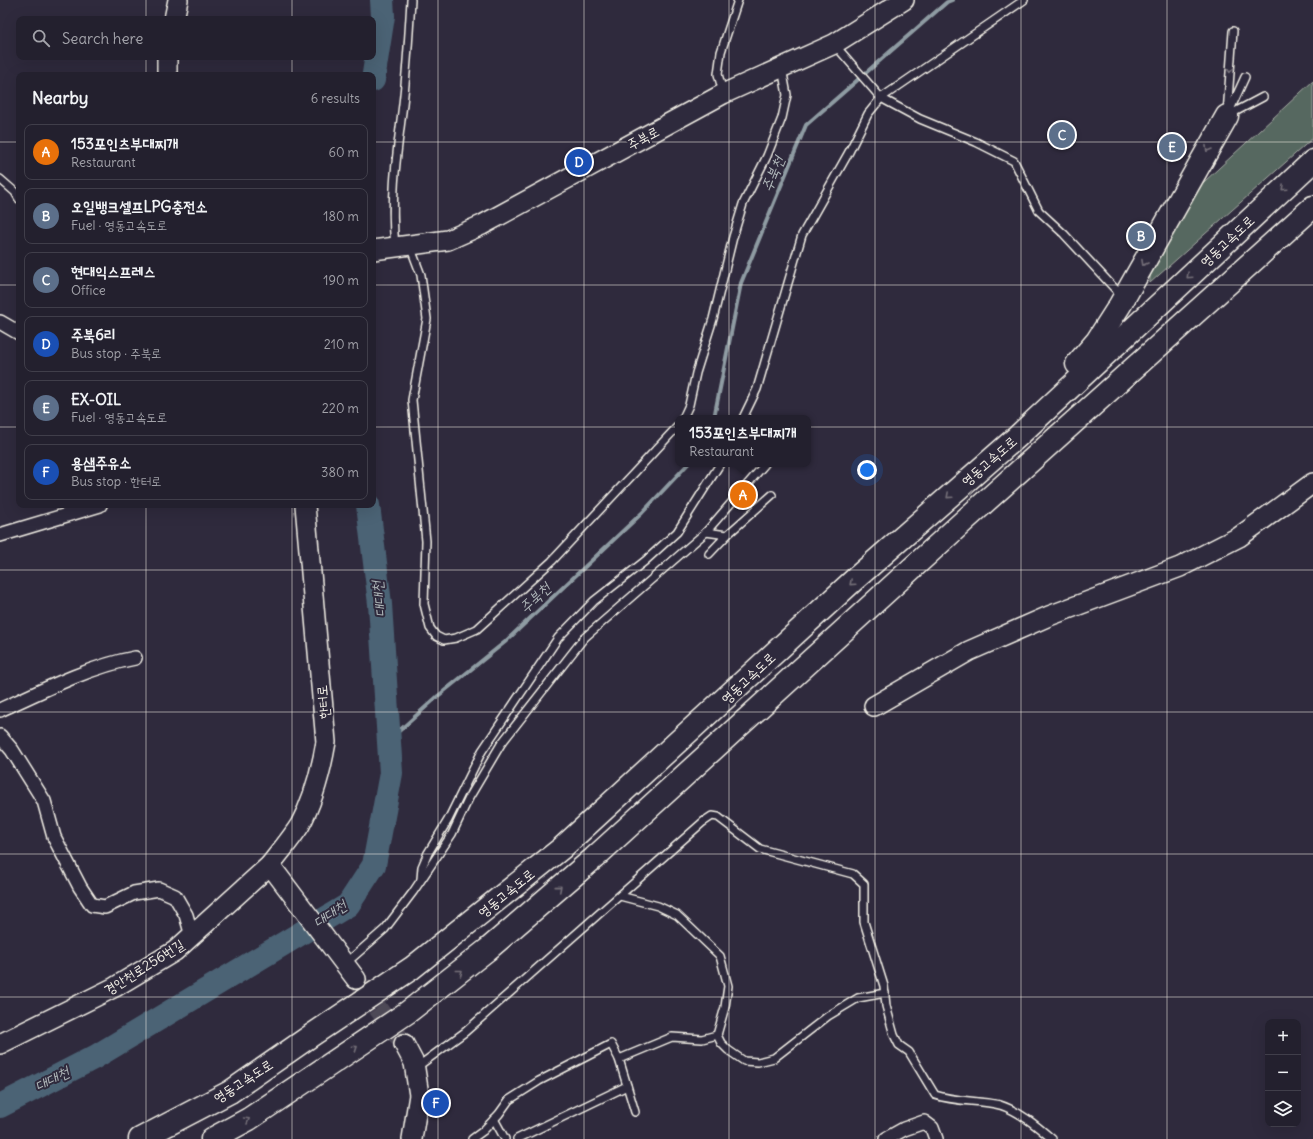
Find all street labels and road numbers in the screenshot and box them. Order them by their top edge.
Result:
street label: 주북로 [624,122,662,154]
street label: 영동고속도로 [1196,211,1258,271]
street label: 영동고속도로 [958,432,1020,490]
street label: 영동고속도로 [717,648,779,708]
street label: 한터로 [313,684,333,720]
street label: 영동고속도로 [474,865,538,921]
street label: 경안천로256번길 [100,935,188,999]
street label: 영동고속도로 [210,1055,276,1107]

